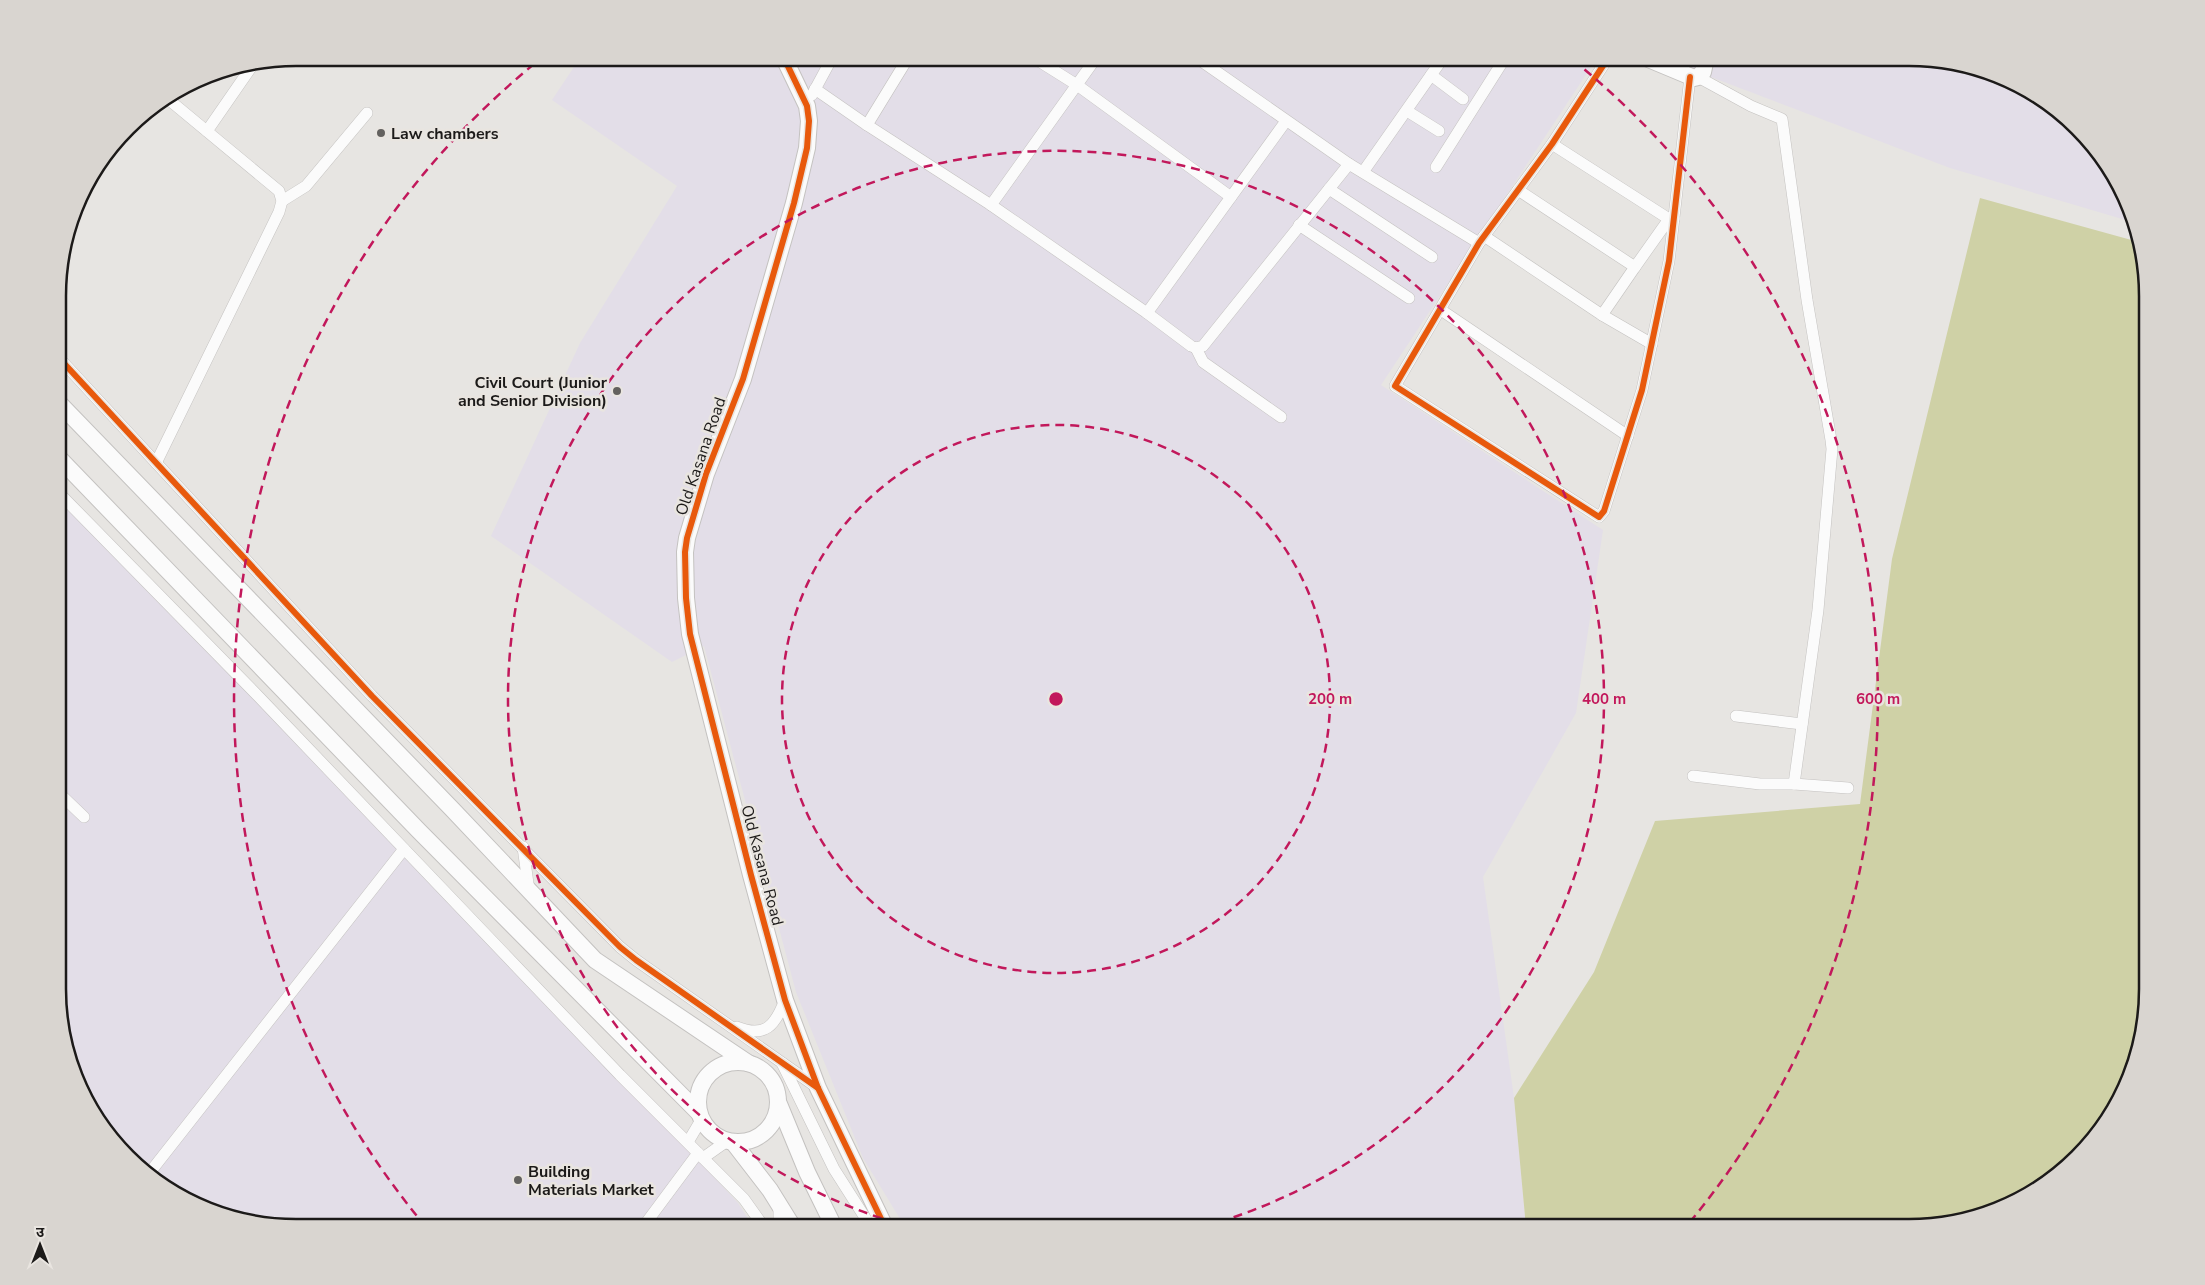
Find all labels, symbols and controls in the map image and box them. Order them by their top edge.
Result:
place label: Law chambers [391,123,499,145]
marker: Law chambers [375,127,387,139]
place label: Civil Court (Junior and Senior Division) [458,372,608,412]
marker: Civil Court (Junior and Senior Division) [611,385,623,397]
street label: Old Kasana Road [670,394,732,518]
text: 200 m [1308,689,1352,709]
text: 400 m [1582,689,1626,709]
text: 600 m [1856,689,1900,709]
centre of rings [1047,690,1065,708]
street label: Old Kasana Road [735,803,789,928]
place label: Building Materials Market [528,1161,655,1201]
marker: Building Materials Market [512,1174,524,1186]
north arrow [15,1220,65,1270]
text: उ [36,1223,45,1242]

